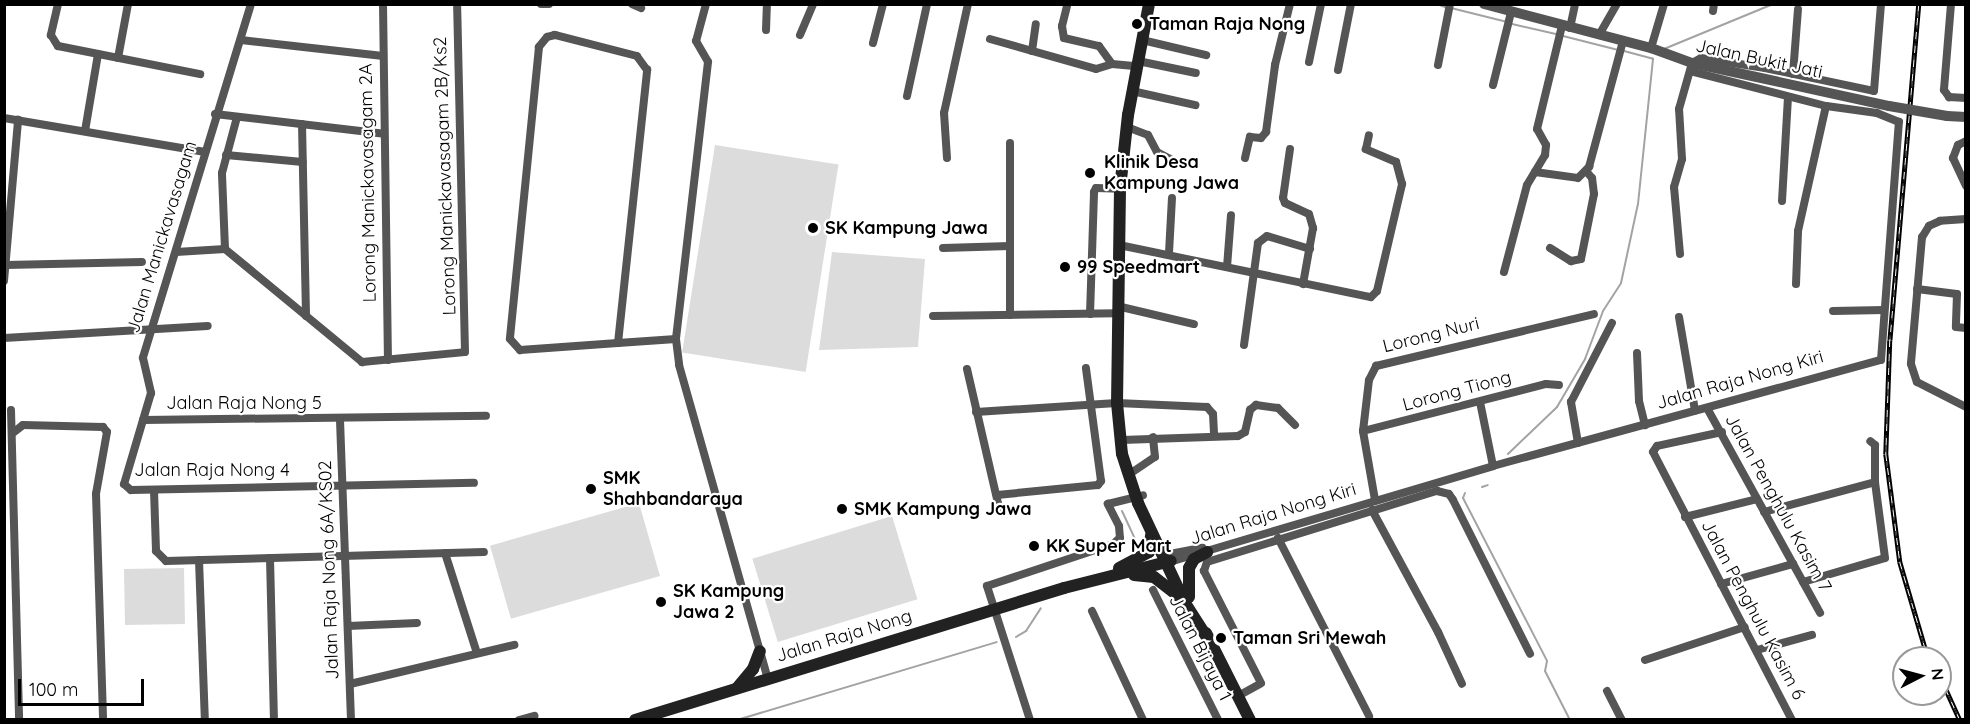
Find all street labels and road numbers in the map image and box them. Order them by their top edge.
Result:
street label: Jalan Bukit Jati [1694,35,1824,83]
street label: Lorong Manickavasagam 2B/Ks2 [429,36,461,316]
street label: Lorong Manickavasagam 2A [355,63,381,303]
street label: Jalan Manickavasagam [123,138,201,336]
street label: Lorong Nuri [1381,313,1481,357]
street label: Jalan Raja Nong Kiri [1654,346,1826,414]
street label: Lorong Tiong [1400,366,1514,416]
street label: Jalan Raja Nong 5 [166,392,322,414]
street label: Jalan Penghulu Kasim 7 [1720,411,1836,595]
street label: Jalan Raja Nong 4 [134,459,290,481]
street label: Jalan Raja Nong 6A/KS02 [314,460,344,680]
street label: Jalan Raja Nong Kiri [1187,478,1359,550]
street label: Jalan Penghulu Kasim 6 [1697,517,1809,703]
street label: Jalan Bijaya 1 [1164,592,1236,704]
street label: Jalan Raja Nong [773,605,915,667]

